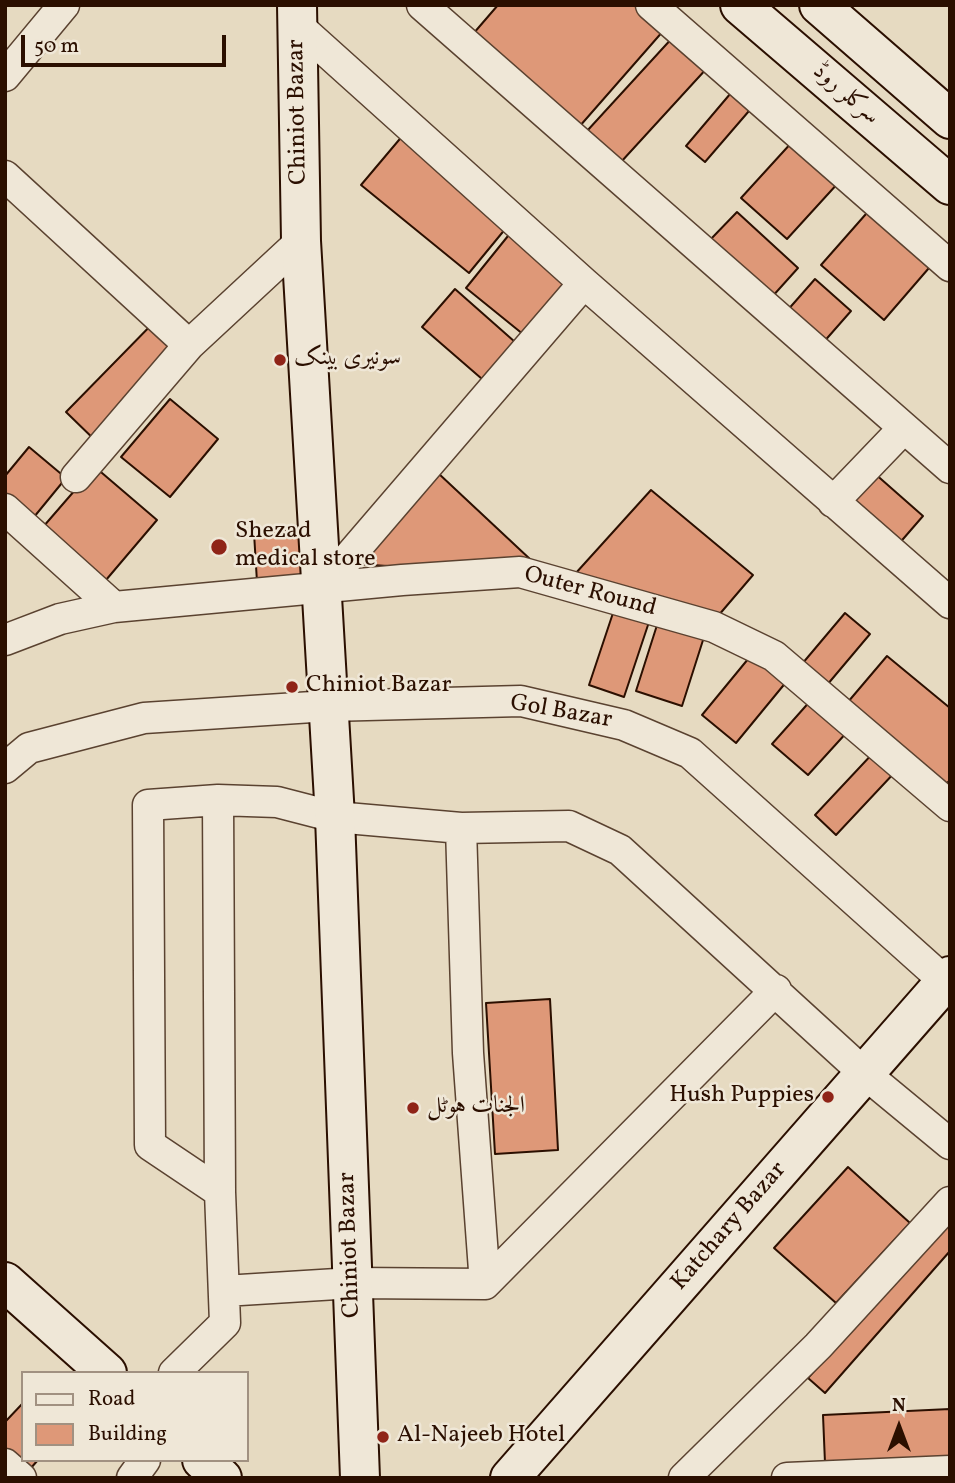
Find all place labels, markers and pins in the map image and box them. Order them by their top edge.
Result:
place label: سونیری بینک [294,346,401,374]
marker: سونیری بینک [272,352,288,368]
place label: Shezad medical store [235,519,376,575]
marker: Shezad medical store [209,537,229,557]
place label: Chiniot Bazar [306,673,452,701]
marker: Chiniot Bazar [284,679,300,695]
place label: Hush Puppies [669,1083,814,1111]
marker: Hush Puppies [820,1089,836,1105]
place label: الجنات ہوٹل [427,1094,525,1122]
marker: الجنات ہوٹل [405,1100,421,1116]
place label: Al-Najeeb Hotel [397,1423,565,1451]
marker: Al-Najeeb Hotel [375,1429,391,1445]

